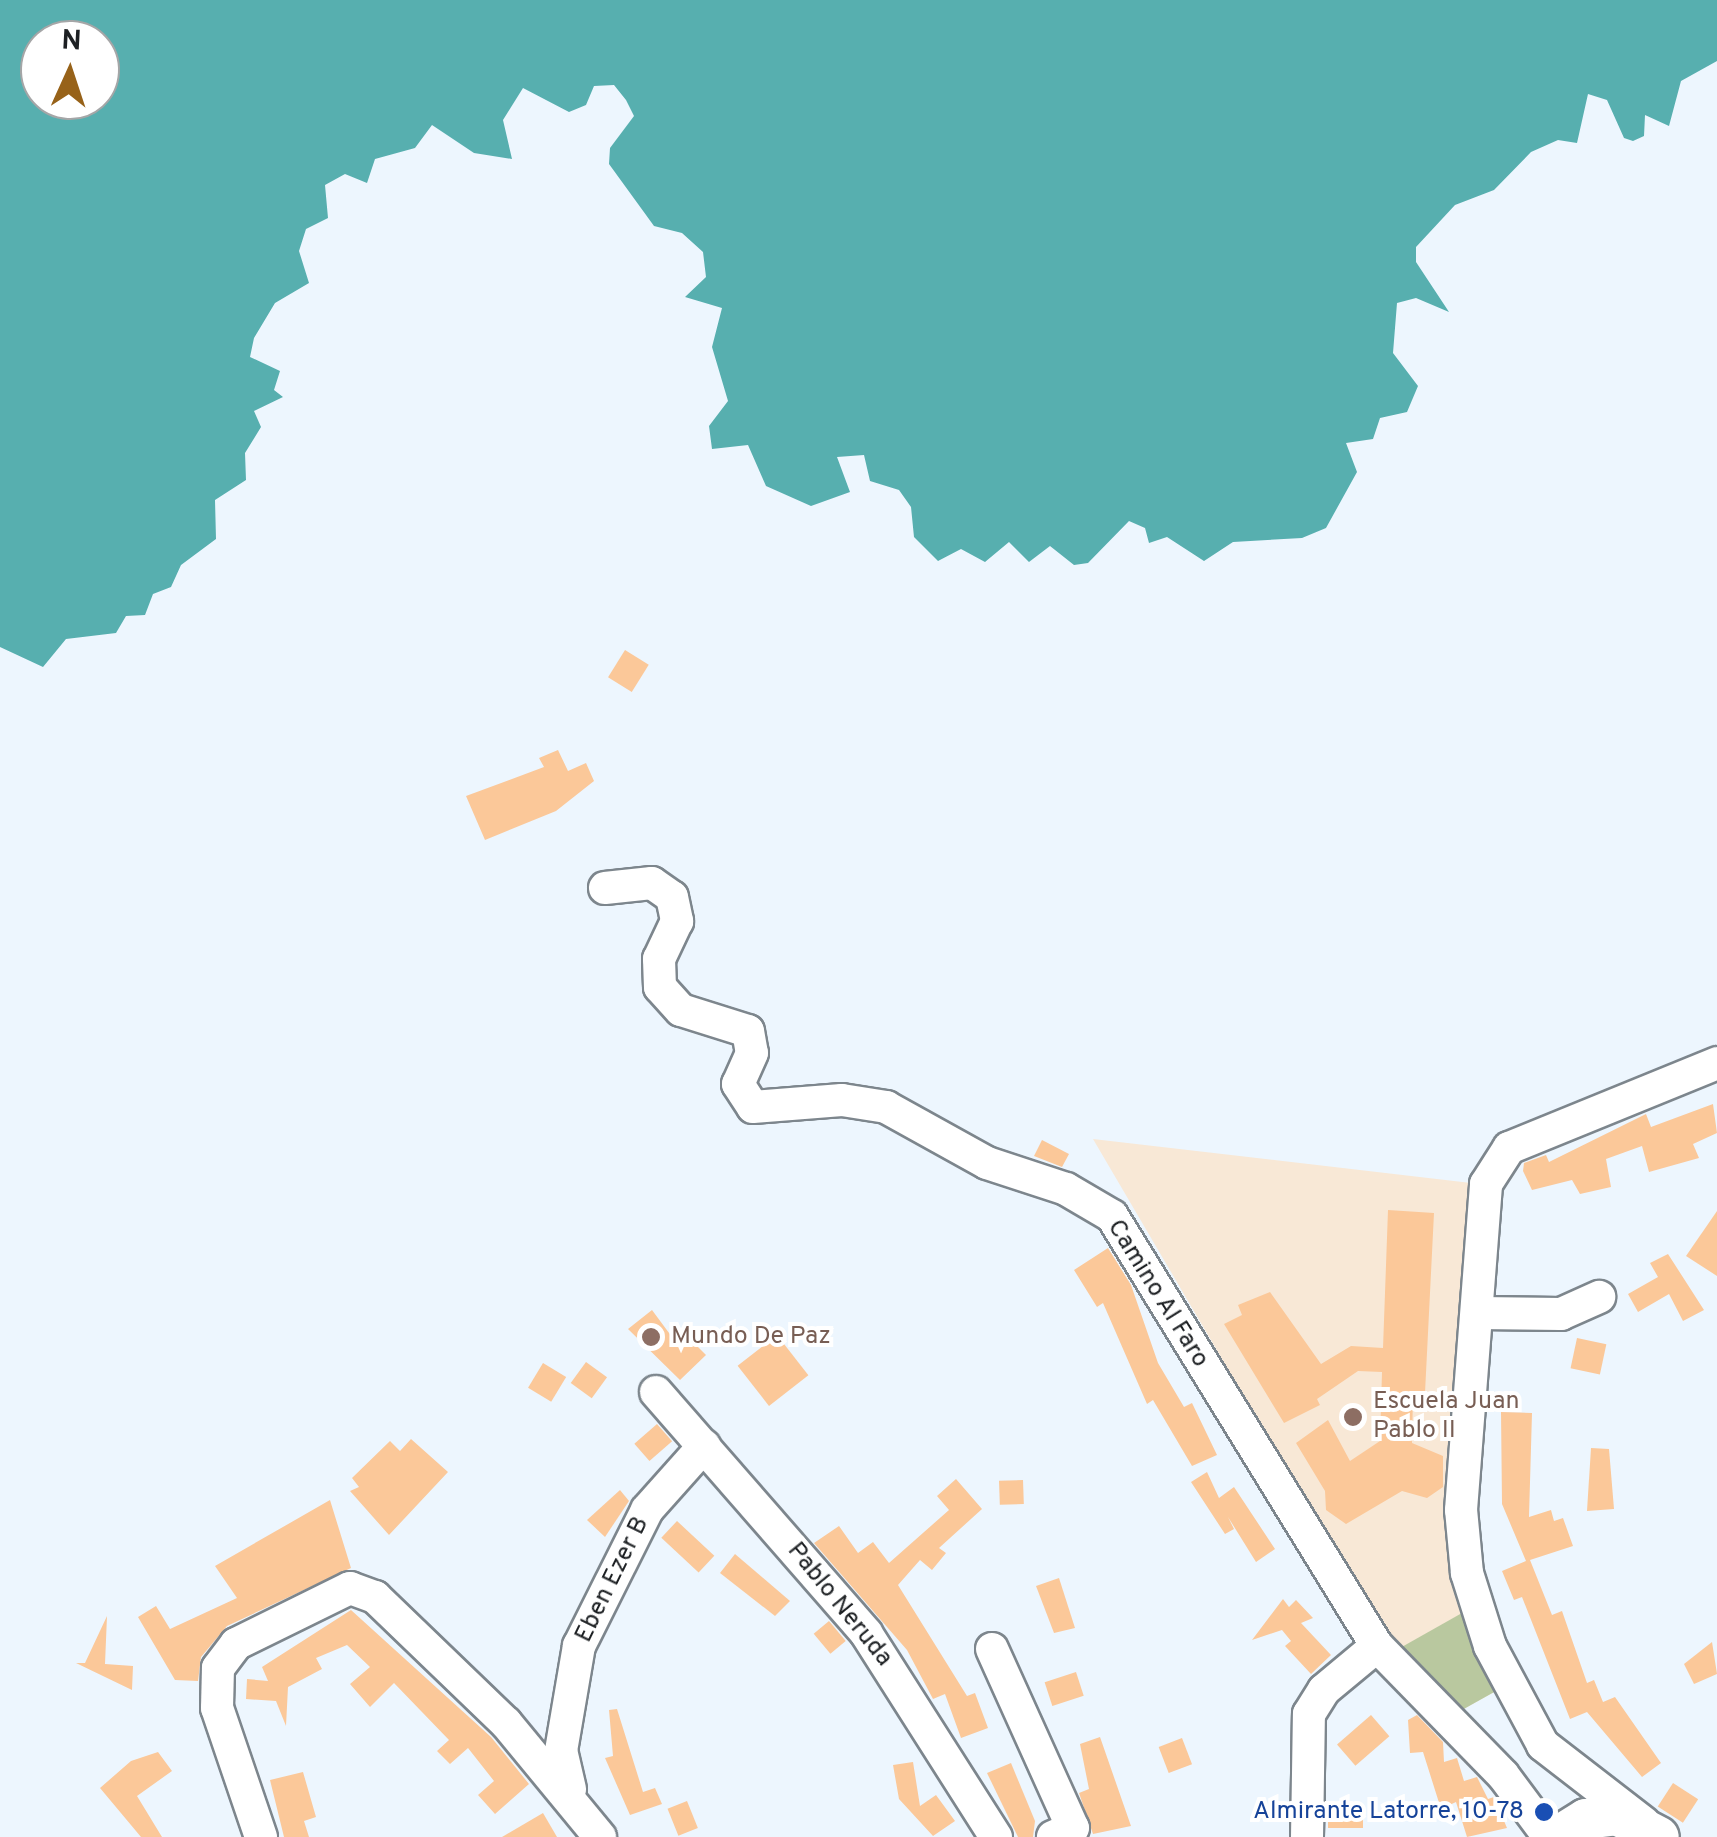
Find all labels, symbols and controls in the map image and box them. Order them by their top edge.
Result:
north arrow [20,20,120,120]
text: N [60,24,82,61]
street label: Camino Al Faro [1099,1214,1215,1374]
place label: Mundo De Paz [671,1322,831,1352]
marker: Mundo De Paz [640,1326,662,1348]
place label: Escuela Juan Pablo II [1373,1388,1520,1447]
marker: Escuela Juan Pablo II [1342,1406,1364,1428]
street label: Eben Ezer B [570,1512,656,1648]
street label: Pablo Neruda [780,1537,898,1673]
place label: Almirante Latorre, 10-78 [1253,1797,1524,1827]
marker: Almirante Latorre, 10-78 [1533,1801,1555,1823]

